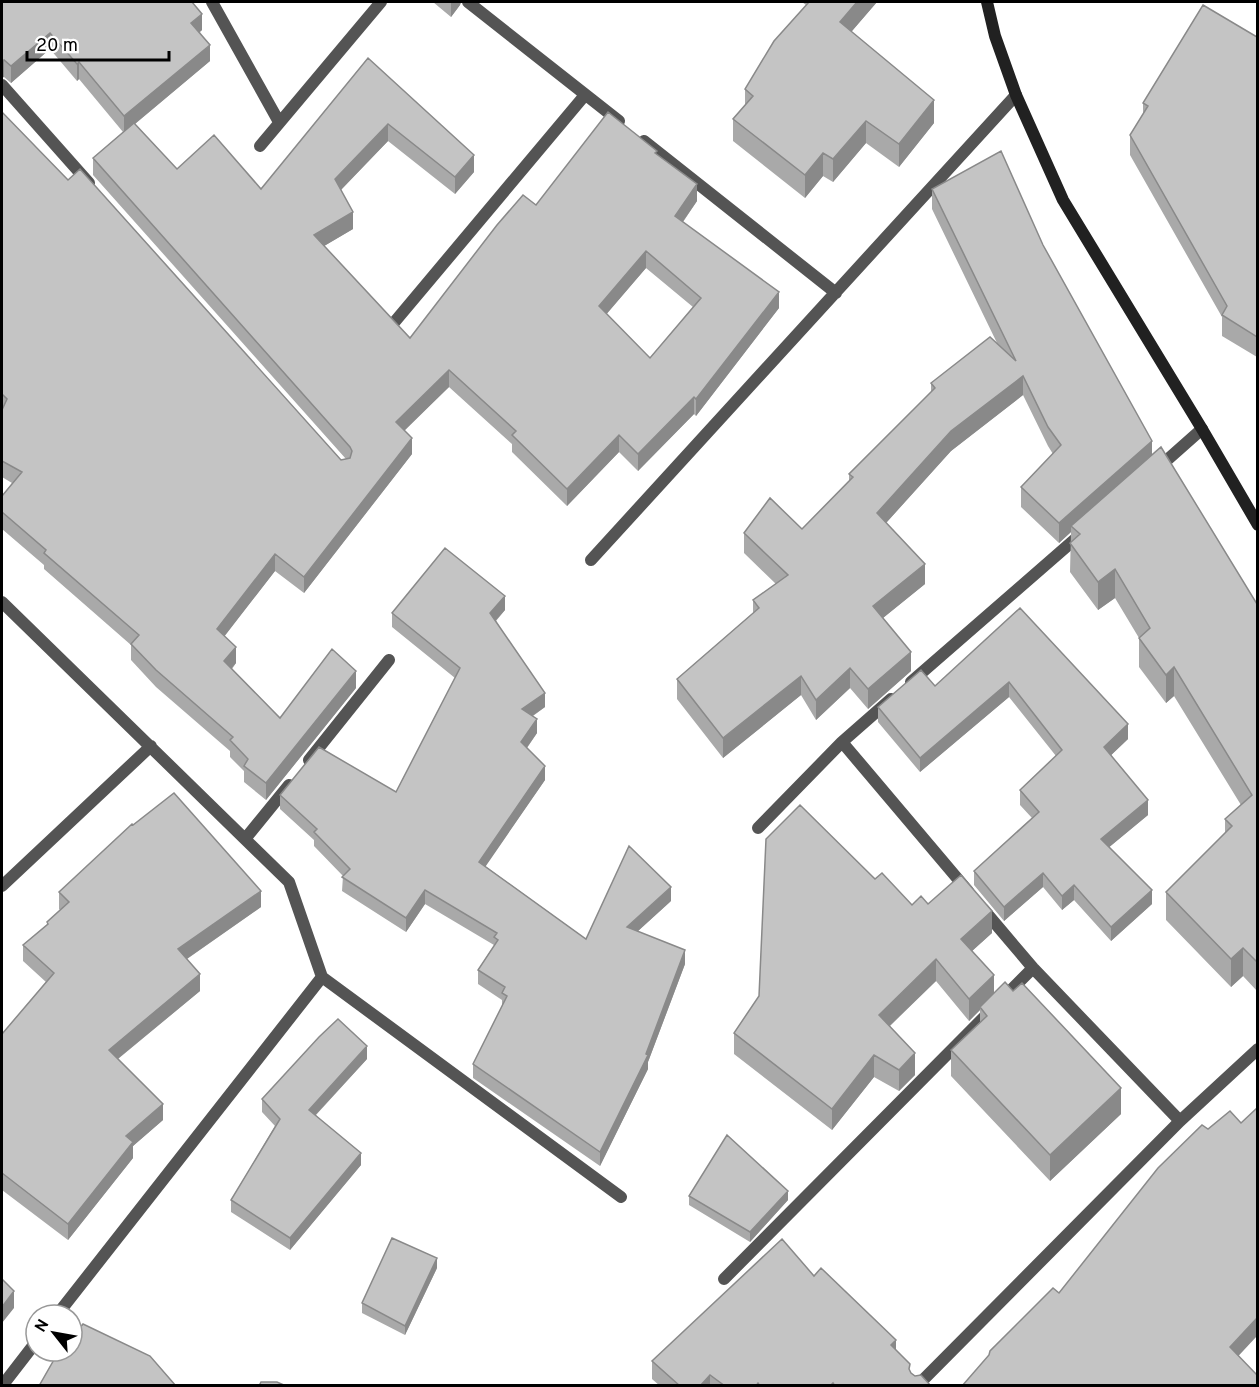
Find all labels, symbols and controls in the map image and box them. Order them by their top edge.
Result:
scale bar [27,24,170,62]
text: 20 m [36,35,78,58]
north arrow [24,1303,84,1363]
text: N [31,1316,54,1336]

